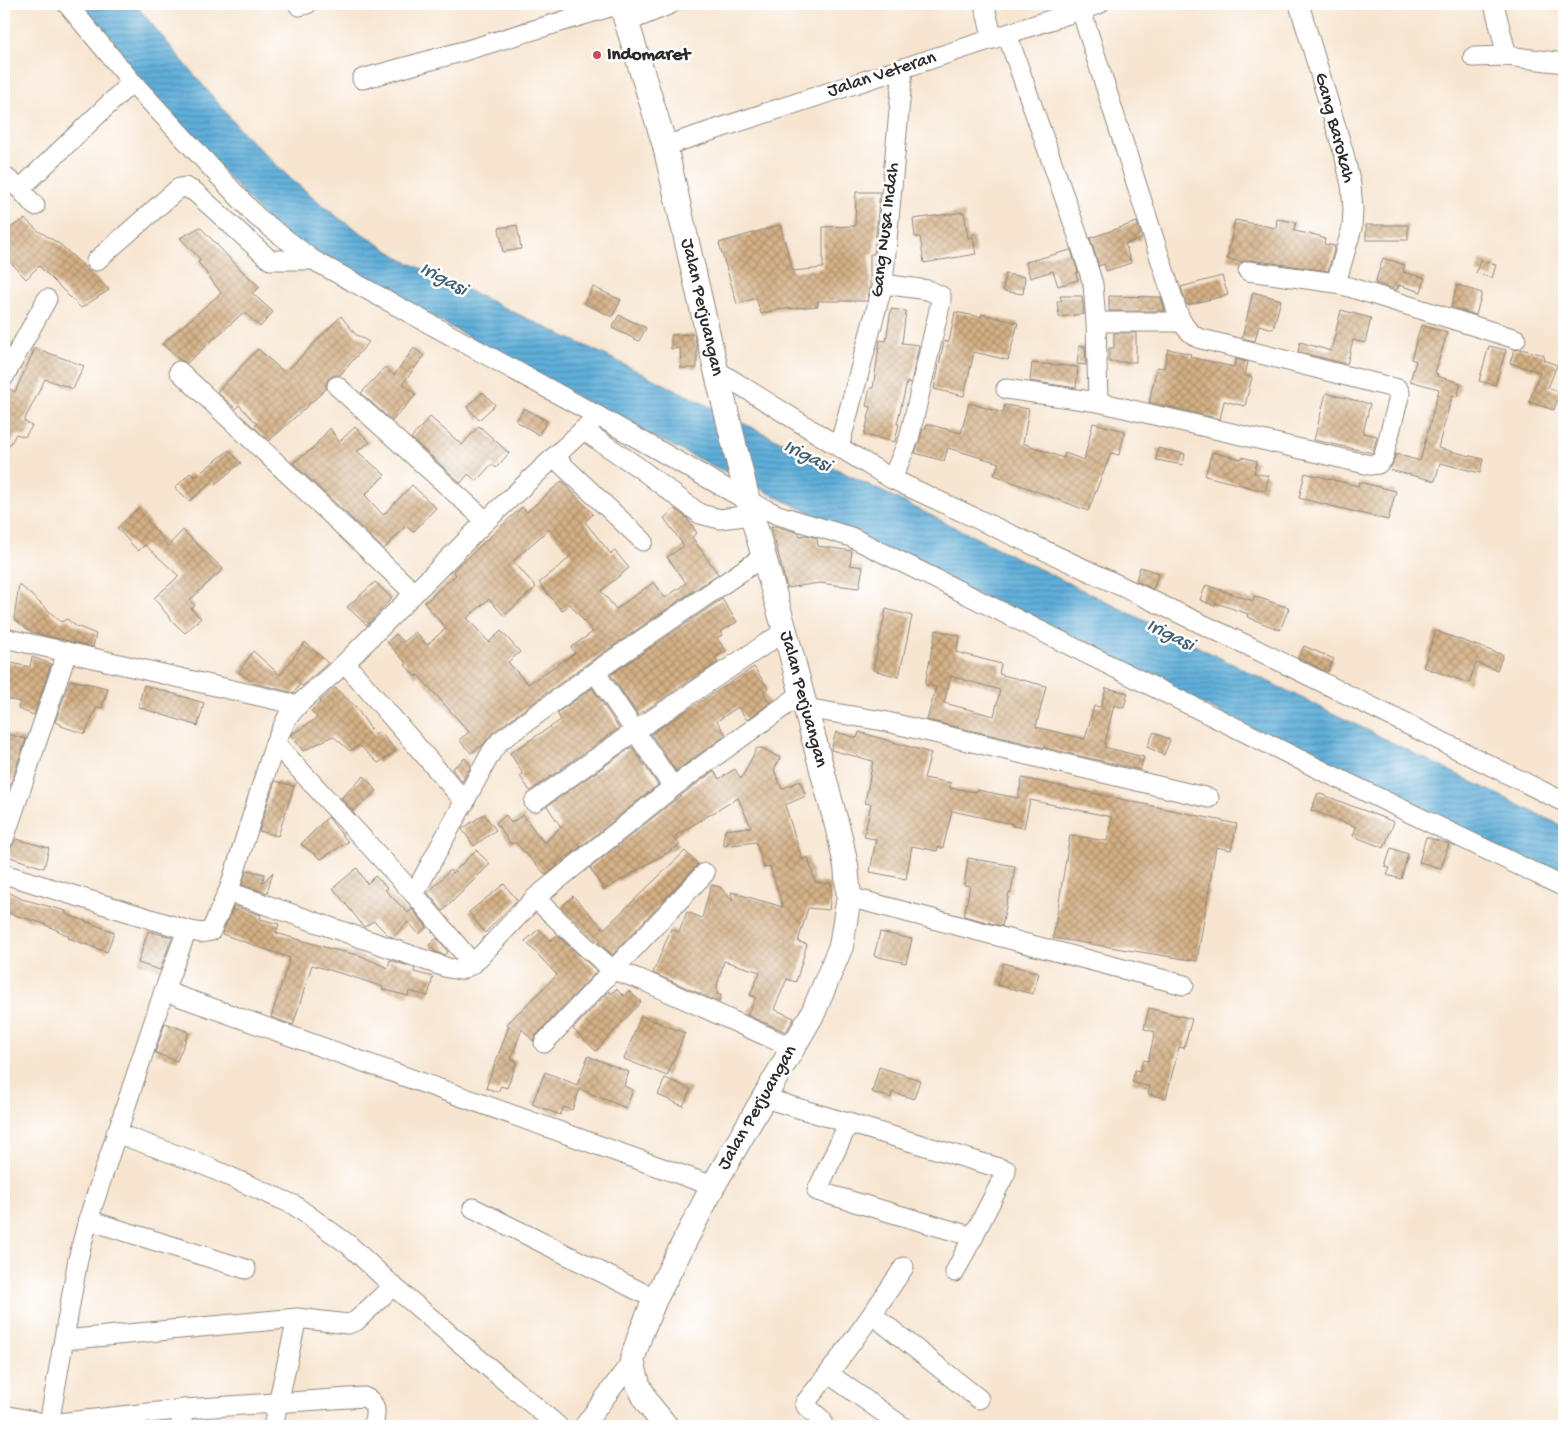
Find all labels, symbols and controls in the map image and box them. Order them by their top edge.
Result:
place label: Indomaret [607,44,692,67]
street label: Jalan Veteran [825,47,939,103]
marker: Indomaret [591,49,603,61]
street label: Gang Barokah [1308,70,1360,186]
street label: Gang Nusa Indah [866,161,906,299]
street label: Jalan Perjuangan [675,236,729,378]
water label: Irigasi [415,258,473,303]
water label: Irigasi [779,436,837,480]
water label: Irigasi [1142,615,1200,659]
street label: Jalan Perjuangan [774,628,832,770]
street label: Jalan Perjuangan [713,1041,803,1175]

